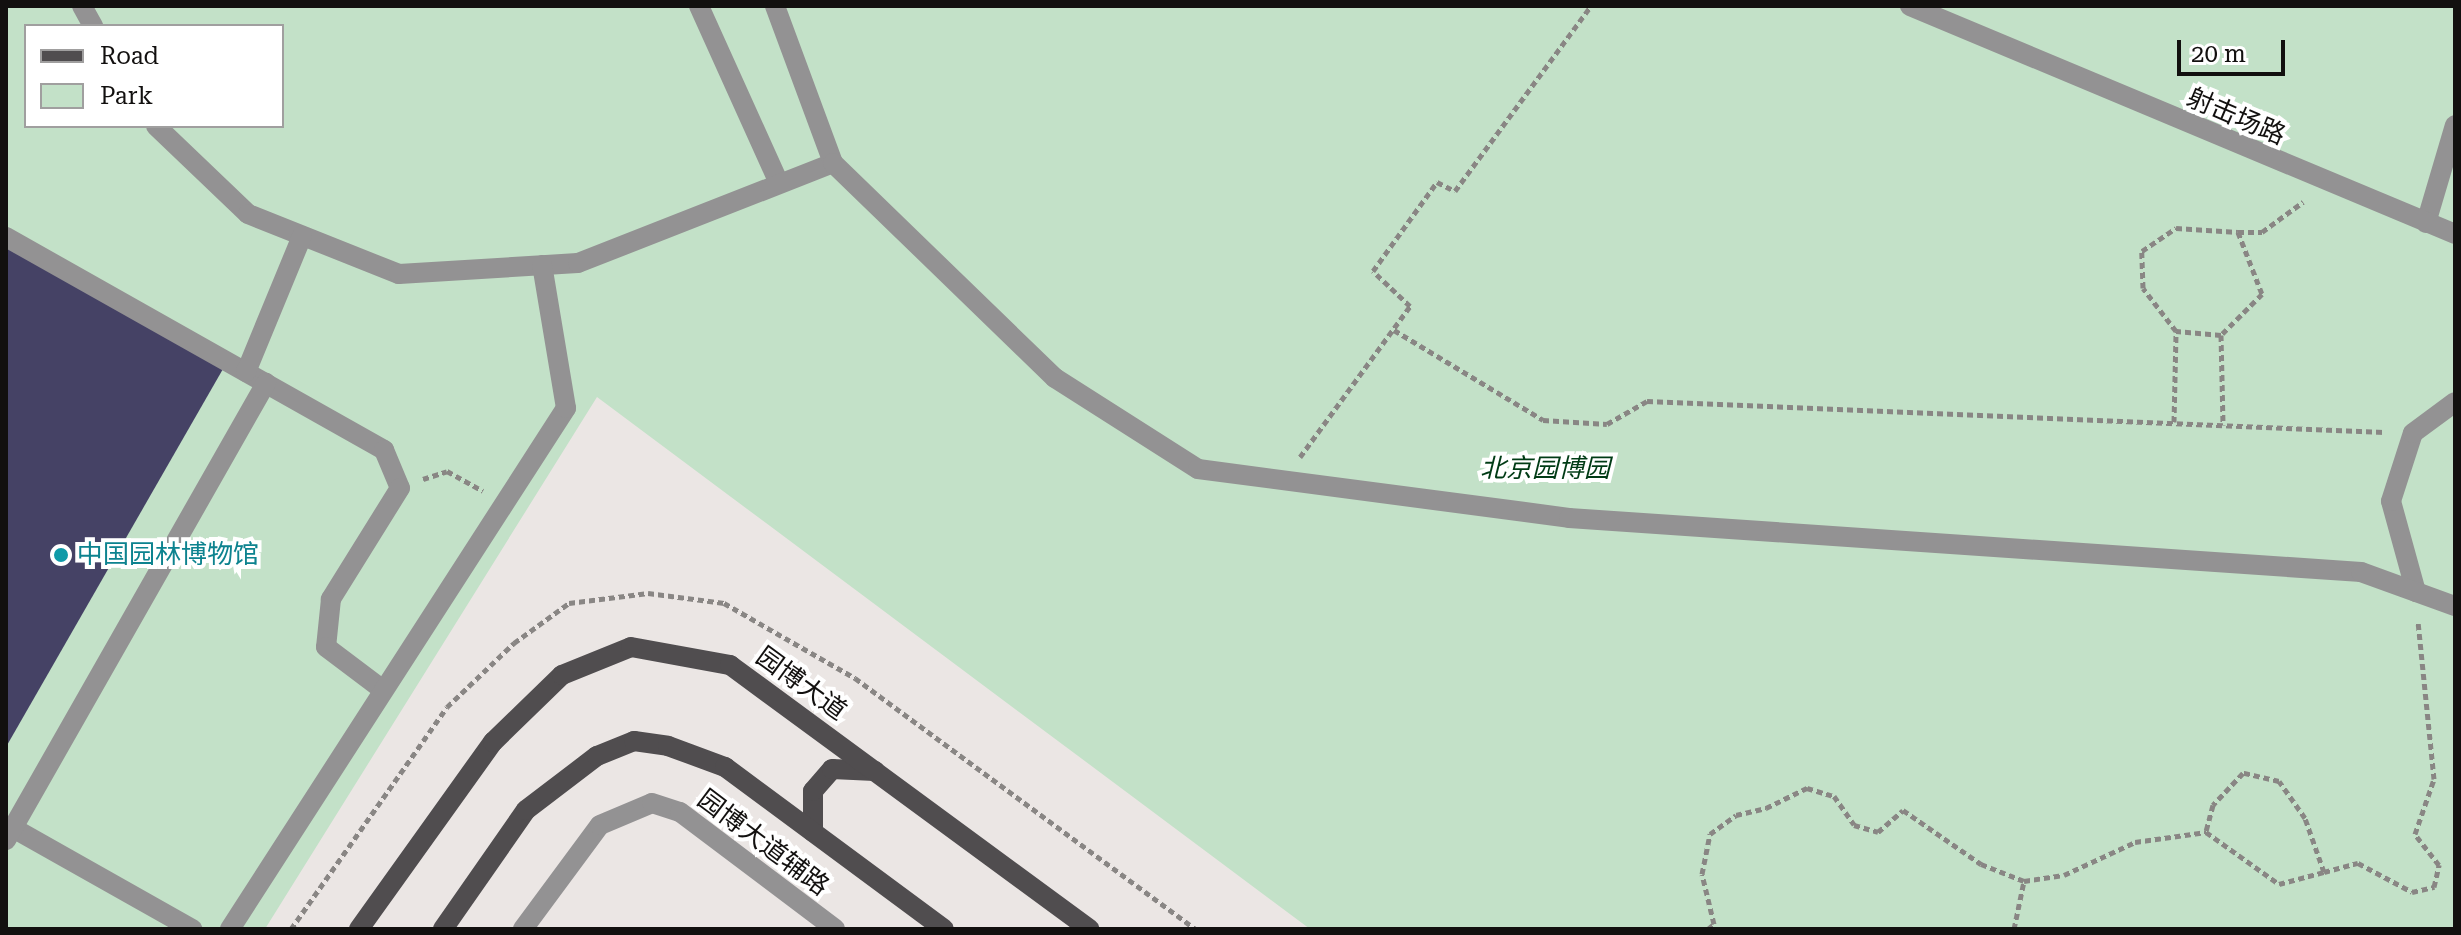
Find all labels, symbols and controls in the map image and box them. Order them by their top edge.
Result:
legend [24,24,284,128]
scale bar [2181,24,2289,74]
text: 20 m [2191,40,2246,68]
text: Road [100,42,159,70]
text: Park [100,82,153,110]
street label: 射击场路 [2182,82,2290,152]
park label: 北京园博园 [1480,453,1610,485]
place label: 中国园林博物馆 [77,539,259,571]
marker: 中国园林博物馆 [52,546,70,564]
street label: 园博大道 [750,641,852,727]
street label: 园博大道辅路 [691,784,835,902]

